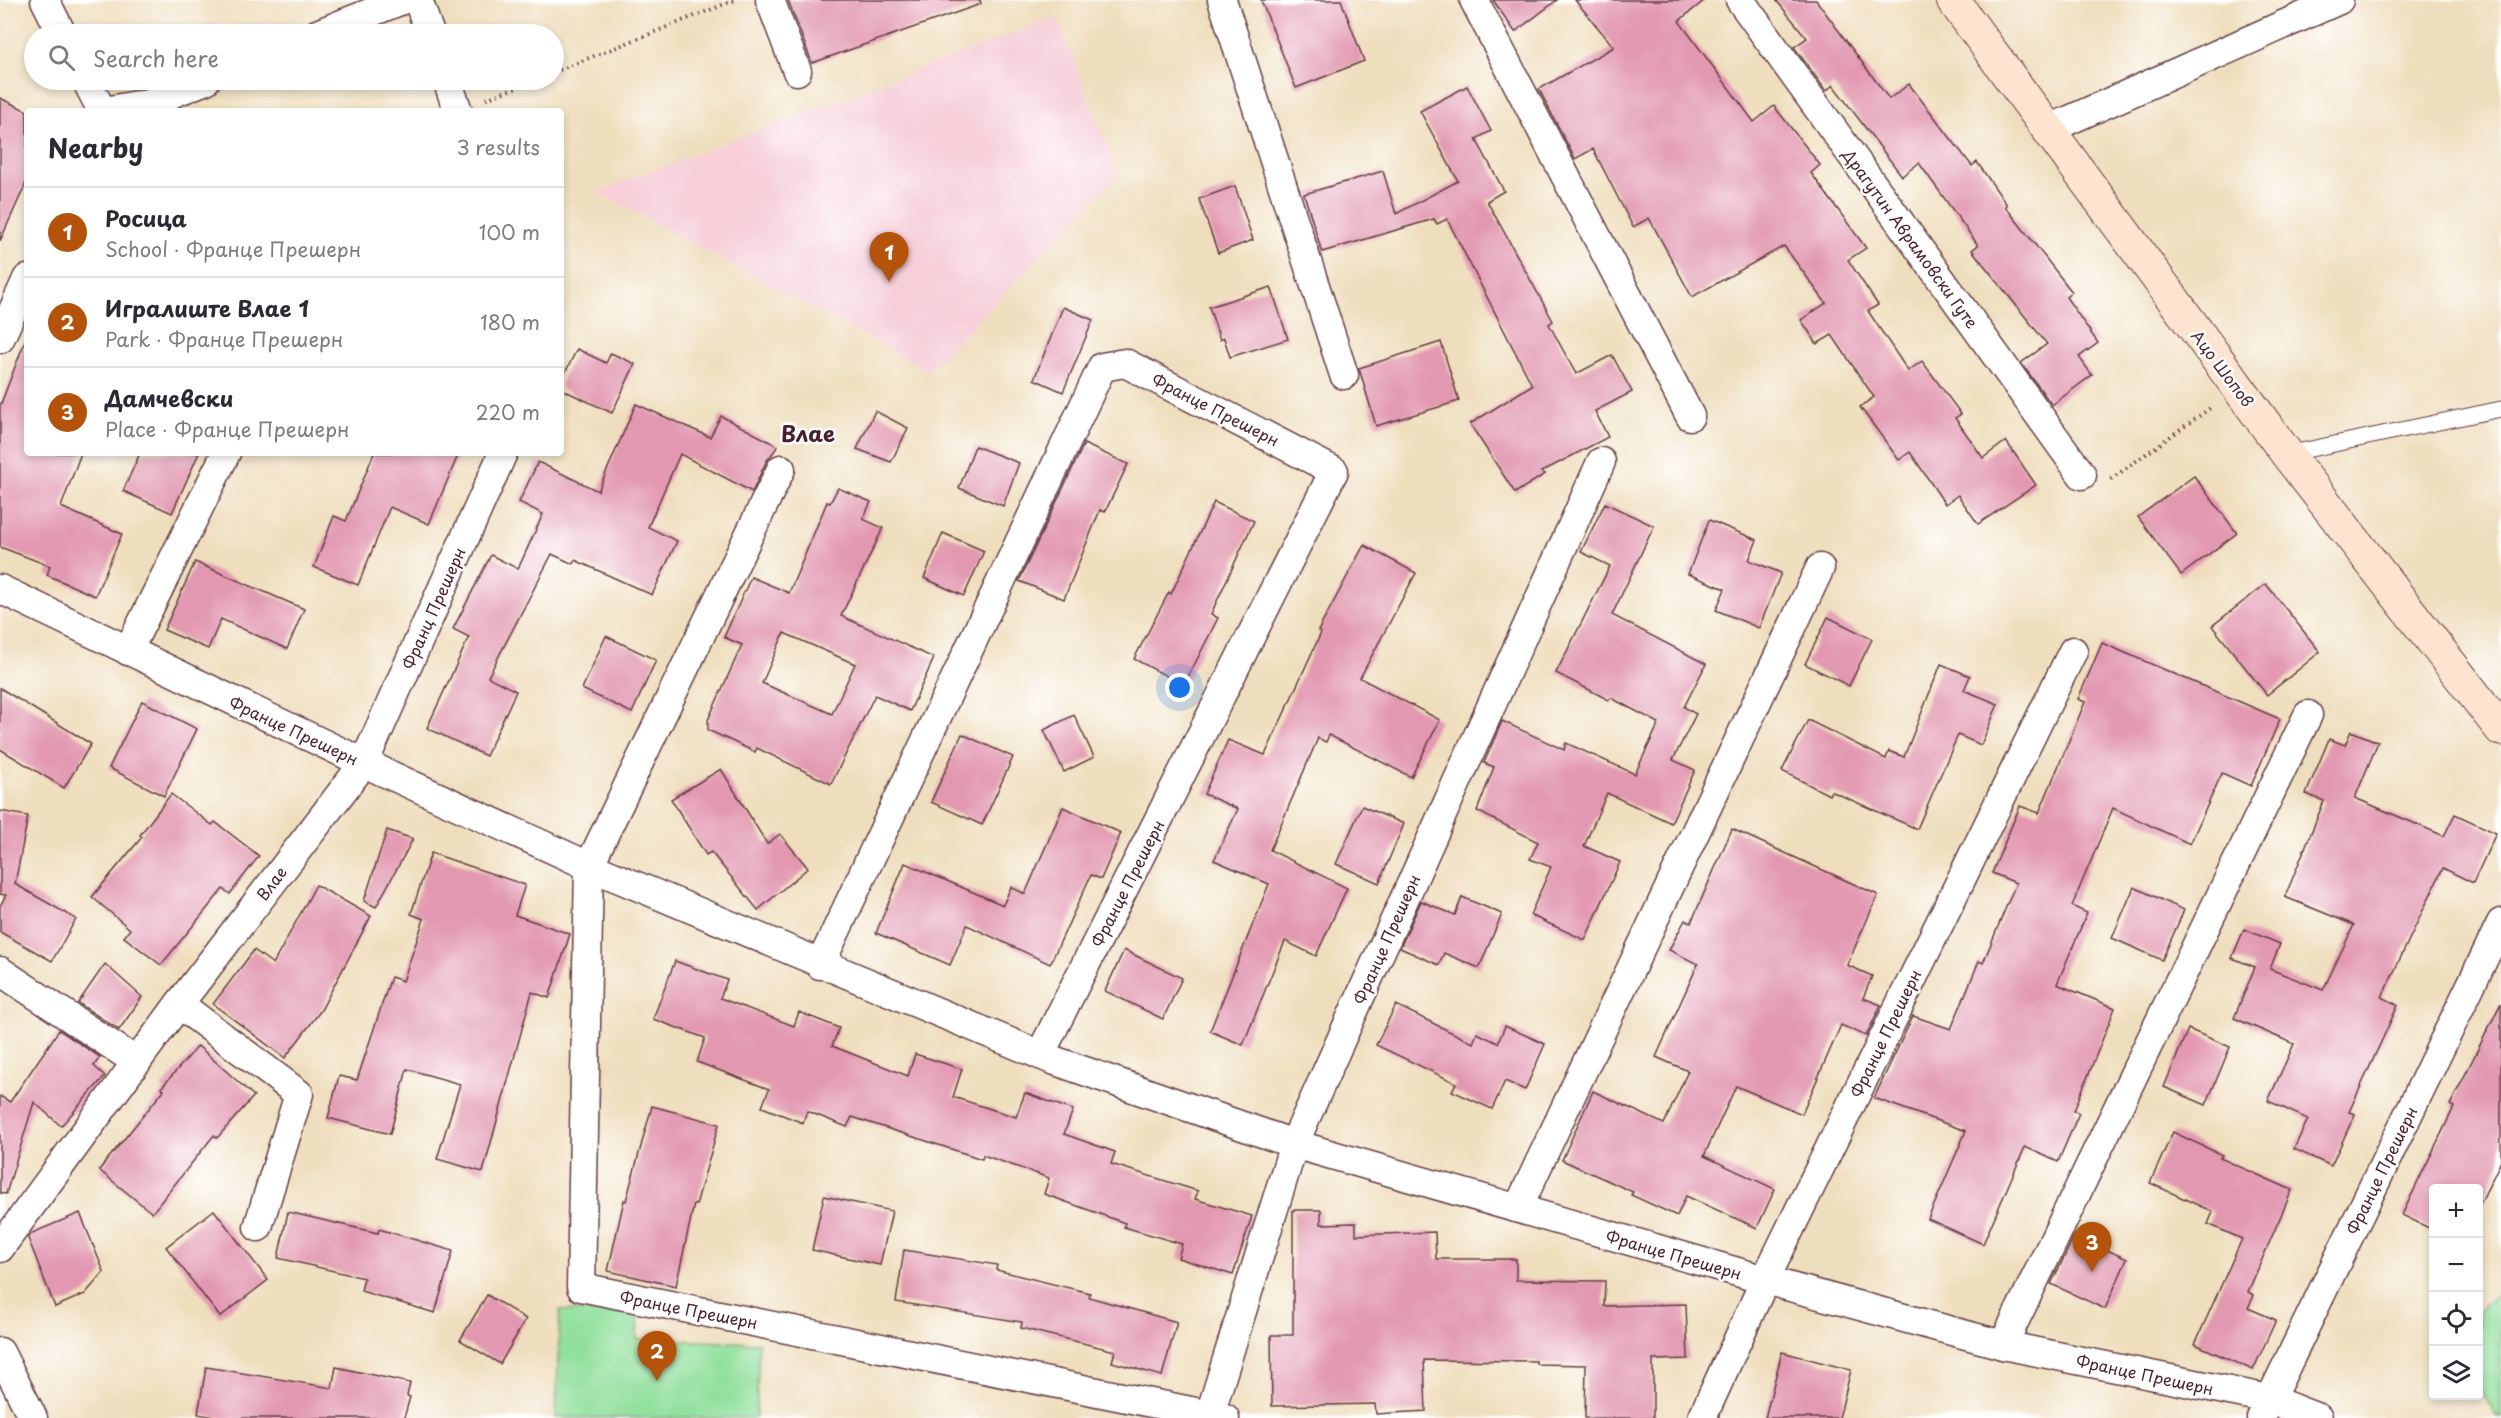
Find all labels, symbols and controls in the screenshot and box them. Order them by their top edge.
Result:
search box [24,24,564,90]
icon: search [45,41,78,74]
text: Search here [93,41,219,74]
text: Nearby [48,128,143,167]
text: 3 results [457,132,540,162]
street label: Драгутин Аврамовски Гуте [1837,142,1985,333]
text: Росица [105,201,187,234]
text: 1 [63,217,72,247]
text: 100 m [479,217,540,247]
pin: 1 [870,232,908,282]
text: School · Францe Прешерн [105,234,361,264]
text: Игралиште Влае 1 [105,291,309,324]
text: 2 [60,307,75,337]
text: 180 m [480,307,540,337]
text: Park · Францe Прешерн [105,324,343,354]
street label: Ацо Шопов [2186,325,2260,411]
street label: Францe Прешерн [1148,367,1284,451]
text: Дамчевски [105,381,234,414]
text: 3 [61,397,74,427]
text: 220 m [476,397,540,427]
text: Place · Франце Прешерн [105,414,349,444]
district label: Влае [781,416,835,449]
street label: Франц Прешерн [395,543,471,673]
your location [1165,673,1194,702]
street label: Францe Прешерн [226,690,362,770]
street label: Францe Прешерн [1085,815,1169,951]
street label: Влае [250,861,292,905]
street label: Франце Прешерн [1347,870,1425,1008]
street label: Франце Прешерн [1844,965,1926,1101]
street label: Франце Прешерн [2340,1102,2422,1238]
map controls [2429,1184,2483,1400]
button: + [2429,1184,2483,1238]
pin: 3 [2072,1222,2112,1272]
street label: Францe Прешерн [1603,1223,1745,1285]
button: − [2429,1238,2483,1292]
street label: Францe Прешерн [618,1284,760,1334]
button: locate [2429,1292,2483,1346]
pin: 2 [638,1332,676,1381]
button: layers [2429,1346,2483,1400]
street label: Францe Прешерн [2074,1348,2216,1400]

